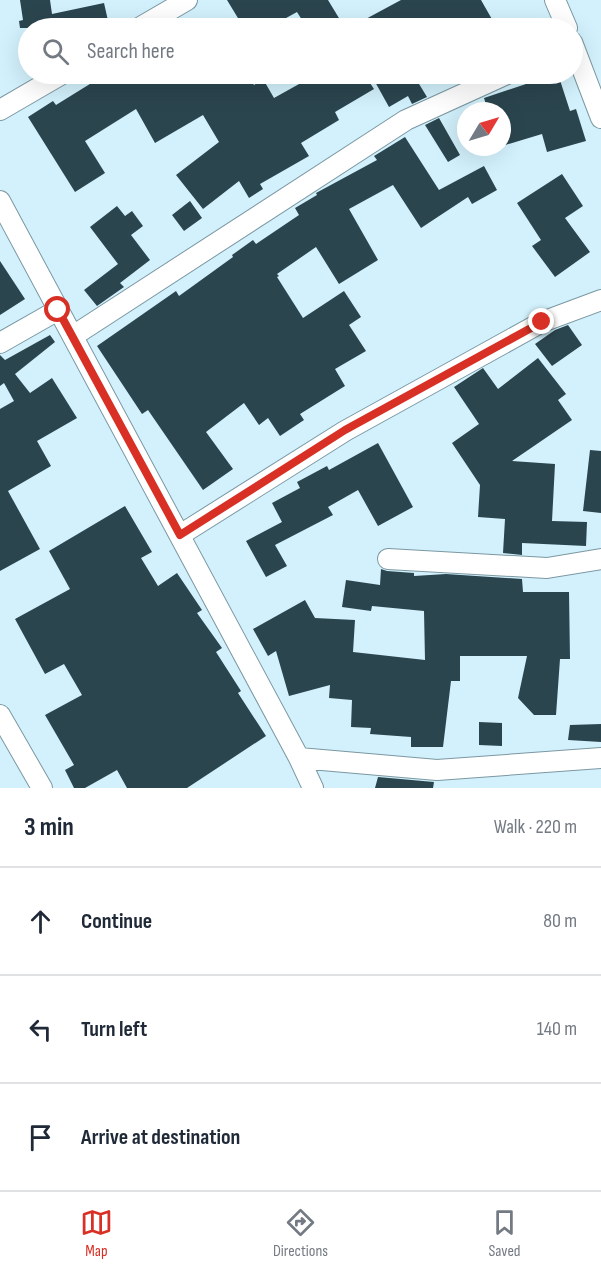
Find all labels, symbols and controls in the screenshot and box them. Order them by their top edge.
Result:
search box [18,18,583,84]
icon: search [39,35,72,68]
text: Search here [87,38,174,65]
north arrow [457,102,511,156]
route start [44,296,70,322]
route end [528,308,554,334]
text: 3 min [24,812,74,843]
text: Walk · 220 m [494,815,577,839]
icon: ahead [24,905,57,938]
text: Continue [81,908,152,935]
text: 80 m [543,909,577,933]
icon: left [24,1013,57,1046]
text: Turn left [81,1016,147,1043]
text: 140 m [537,1017,577,1041]
icon: arrive [24,1121,57,1154]
text: Arrive at destination [81,1124,240,1151]
tab: Map [80,1206,113,1261]
tab: Directions [273,1206,328,1261]
tab: Saved [488,1206,521,1261]

